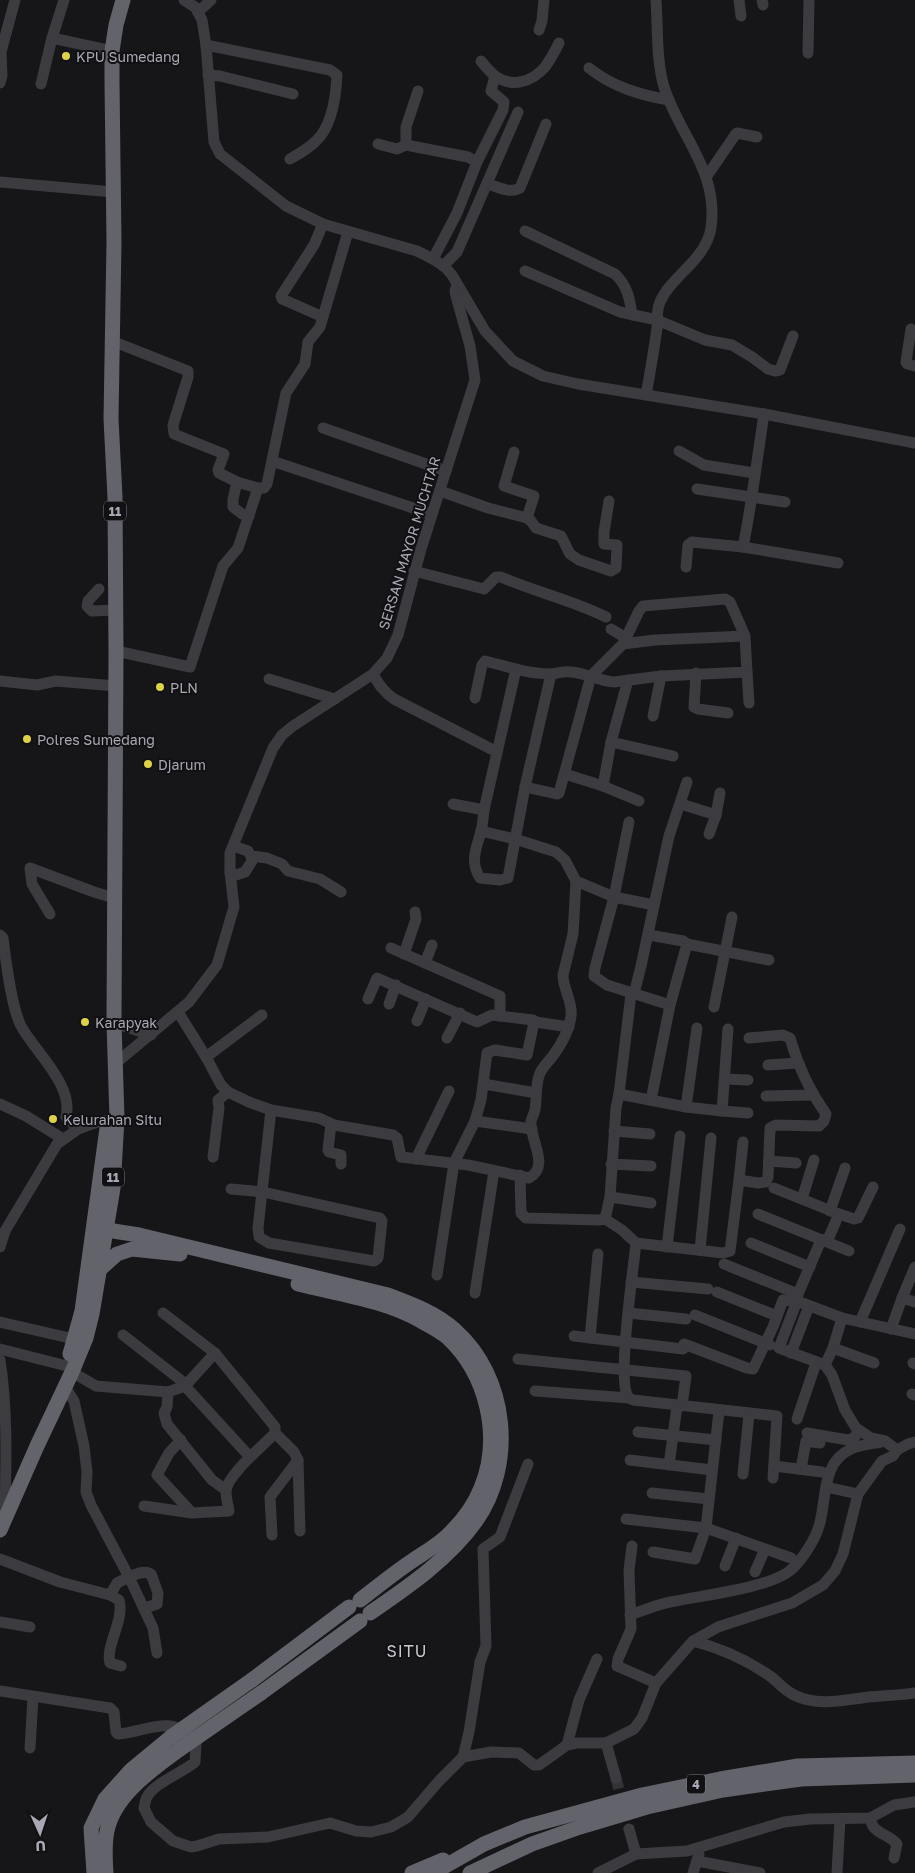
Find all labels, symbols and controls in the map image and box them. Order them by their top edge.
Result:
place label: KPU Sumedang [76,48,180,65]
marker: KPU Sumedang [60,50,72,62]
street label: SERSAN MAYOR MUCHTAR [375,454,443,632]
road number: 11 [104,502,126,520]
place label: PLN [170,679,198,696]
marker: PLN [154,681,166,693]
place label: Polres Sumedang [37,731,155,748]
marker: Polres Sumedang [21,733,33,745]
place label: Djarum [158,756,206,773]
marker: Djarum [142,758,154,770]
place label: Karapyak [95,1014,157,1031]
marker: Karapyak [79,1016,91,1028]
place label: Kelurahan Situ [63,1111,162,1128]
marker: Kelurahan Situ [47,1113,59,1125]
road number: 11 [102,1168,124,1186]
district label: SITU [387,1641,427,1661]
road number: 4 [687,1775,705,1794]
north arrow [15,1808,65,1858]
text: U [35,1838,46,1855]

